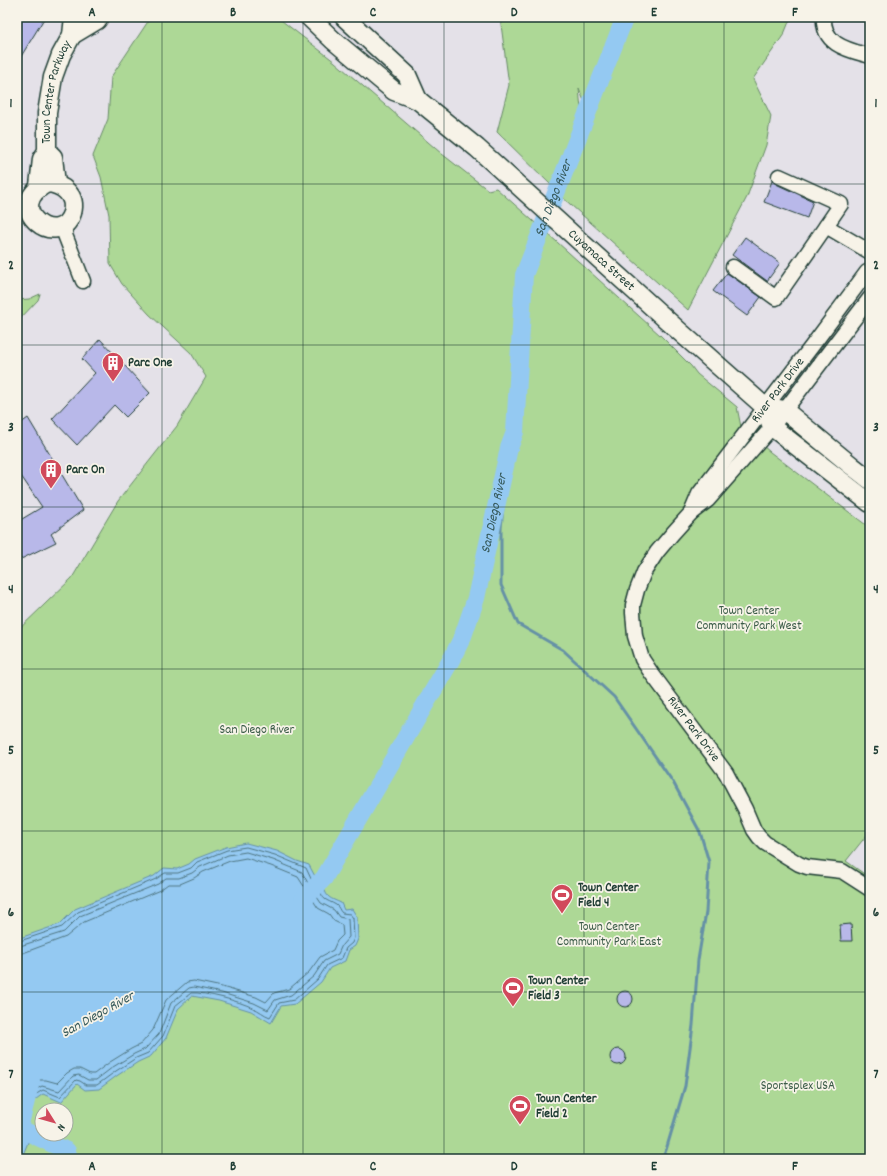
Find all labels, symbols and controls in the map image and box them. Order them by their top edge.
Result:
text: A [88,4,96,23]
text: B [230,4,236,23]
text: C [370,4,377,23]
text: D [511,4,518,23]
text: E [651,4,658,23]
text: F [792,4,798,23]
street label: Town Center Parkway [38,36,77,143]
text: 1 [10,95,13,114]
text: 1 [875,95,878,114]
water label: San Diego River [530,155,579,239]
street label: Cuyamaca Street [564,225,639,296]
text: 2 [8,257,14,276]
text: 2 [873,257,879,276]
building icon: Parc One [100,350,126,383]
street label: River Park Drive [747,353,809,427]
place label: Parc One [128,354,172,373]
text: 3 [8,419,14,438]
text: 3 [873,419,879,438]
building icon: Parc On [38,457,64,490]
place label: Parc On [66,461,105,480]
water label: San Diego River [476,470,513,555]
text: 4 [8,581,14,600]
text: 4 [873,581,879,600]
park label: Town Center Community Park West [696,602,802,636]
street label: River Park Drive [662,692,724,766]
park label: San Diego River [220,721,295,740]
text: 5 [8,742,14,761]
text: 5 [873,742,879,761]
place label: Town Center Field 4 [578,879,640,913]
sports icon: Town Center Field 4 [549,882,575,915]
text: 6 [8,904,15,923]
text: 6 [873,904,880,923]
park label: Town Center Community Park East [557,918,661,952]
place label: Town Center Field 3 [528,972,590,1006]
sports icon: Town Center Field 3 [500,975,526,1008]
water label: San Diego River [58,986,140,1043]
text: 7 [9,1066,14,1085]
text: 7 [874,1066,879,1085]
park label: Sportsplex USA [761,1077,835,1096]
place label: Town Center Field 2 [536,1090,598,1124]
sports icon: Town Center Field 2 [507,1093,533,1126]
north arrow [34,1102,74,1142]
text: N [52,1120,68,1134]
text: A [88,1158,96,1176]
text: B [230,1158,236,1176]
text: C [370,1158,377,1176]
text: D [511,1158,518,1176]
text: E [651,1158,658,1176]
text: F [792,1158,798,1176]

